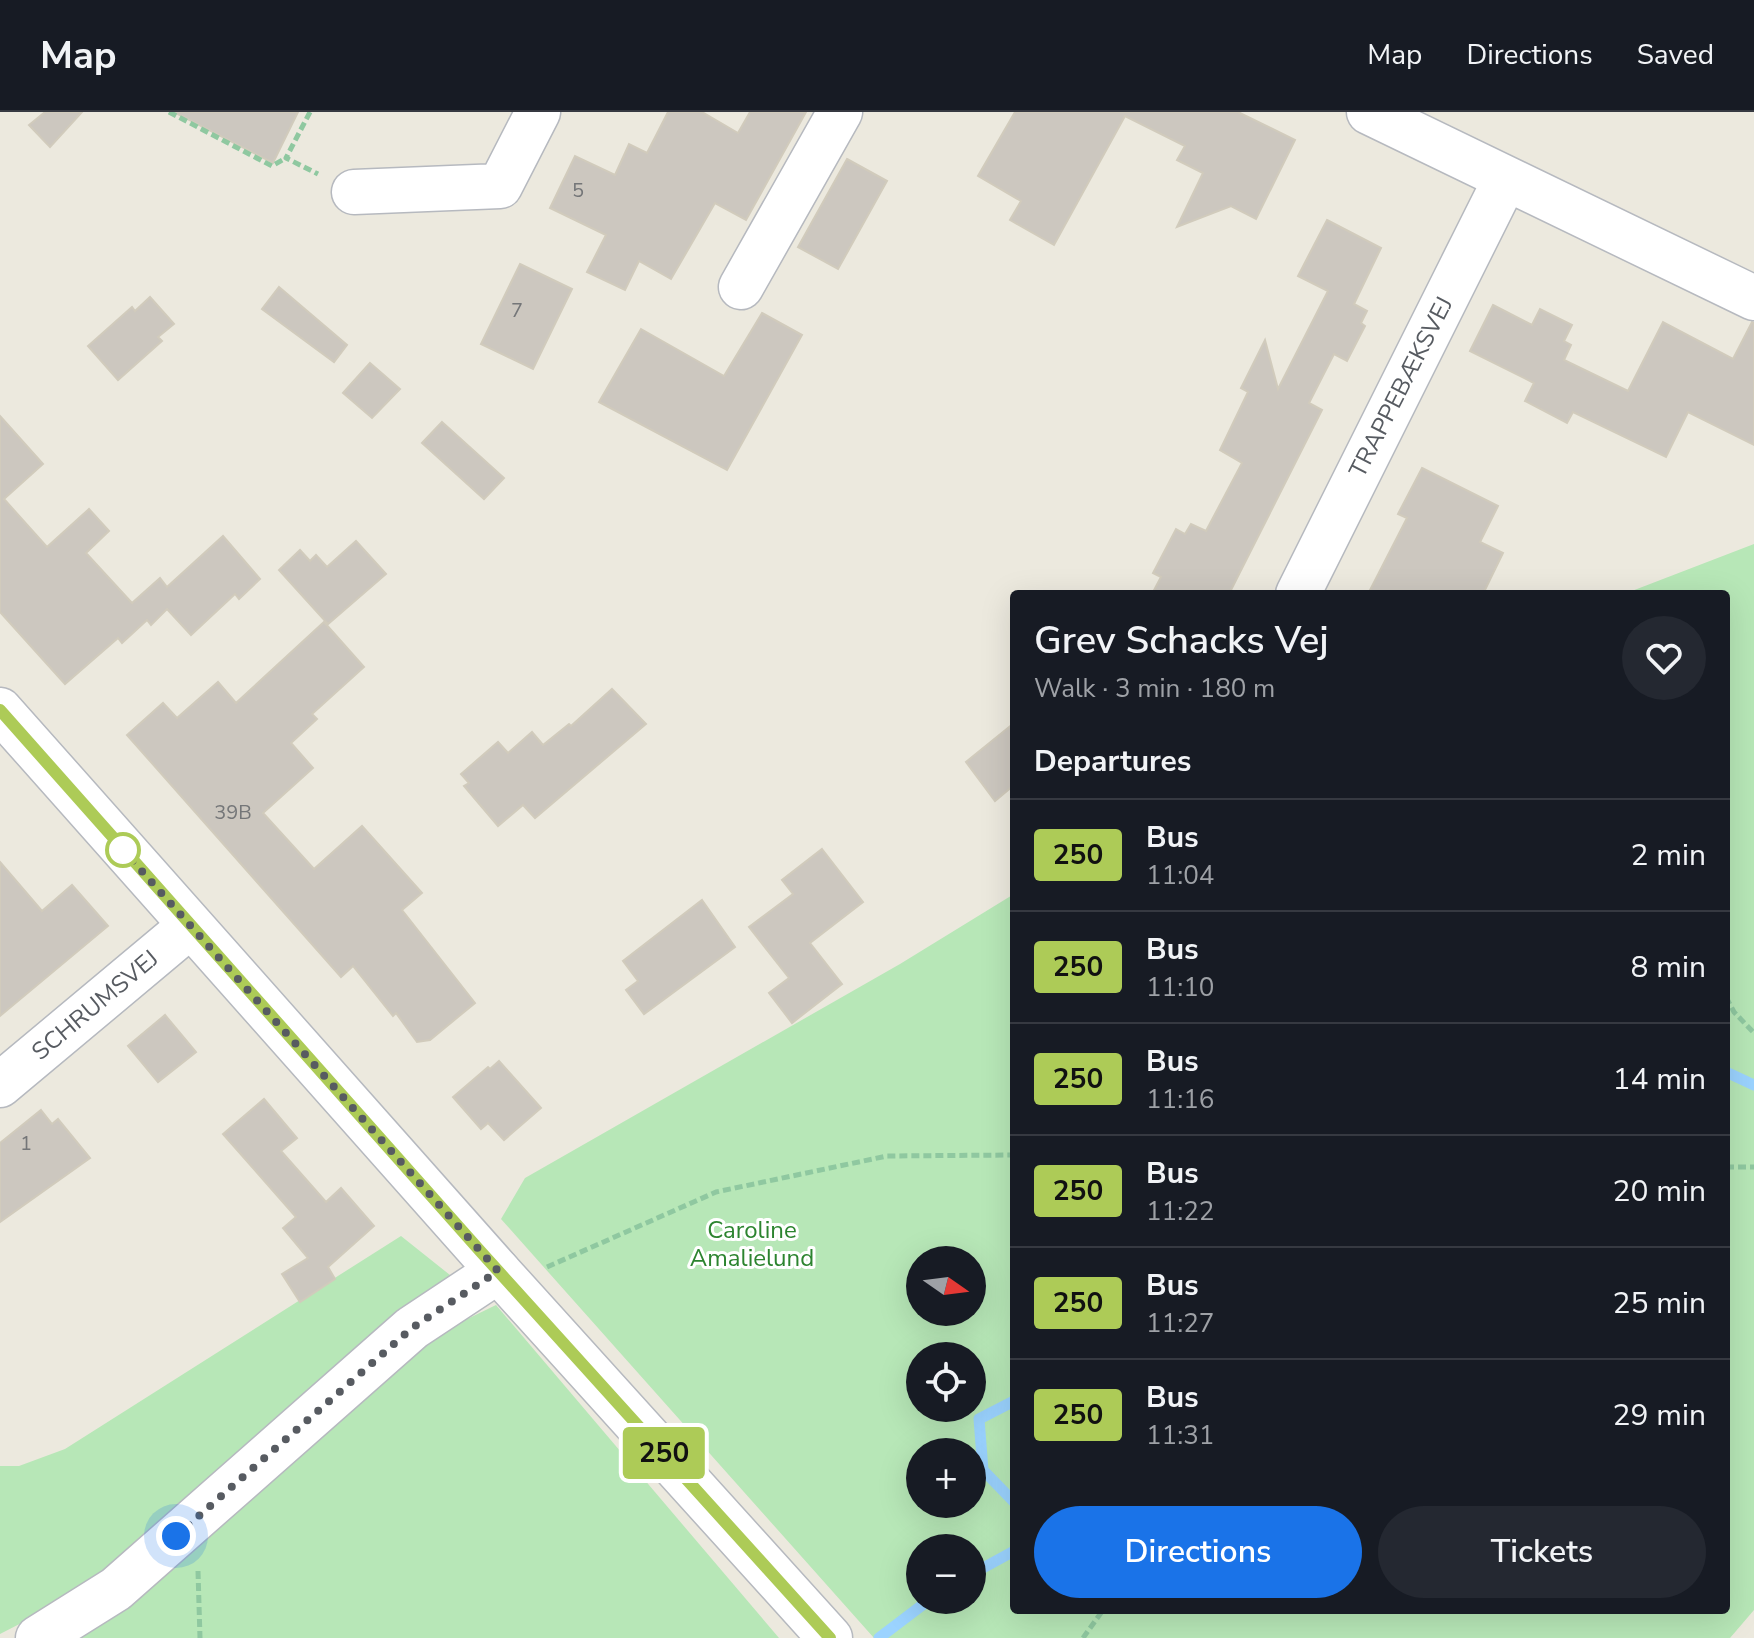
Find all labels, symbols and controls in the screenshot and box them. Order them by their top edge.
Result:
text: Map [40,30,117,81]
text: Map [1367,36,1422,74]
text: Directions [1466,36,1593,74]
text: Saved [1637,36,1714,74]
house number: 5 [572,177,584,204]
street label: TRAPPEBÆKSVEJ [1342,291,1460,483]
house number: 7 [511,297,523,324]
text: Grev Schacks Vej [1034,615,1329,666]
button: heart [1622,616,1706,700]
text: Walk · 3 min · 180 m [1034,671,1275,706]
text: Departures [1034,741,1191,782]
house number: 39B [214,799,252,826]
text: Bus [1146,817,1199,858]
unlabelled marker [106,833,140,867]
text: 2 min [1631,835,1706,876]
text: 250 [1053,836,1103,874]
text: 11:04 [1146,858,1214,893]
text: Bus [1146,929,1199,970]
street label: SCHRUMSVEJ [25,943,165,1067]
text: 8 min [1631,947,1706,988]
text: 250 [1053,948,1103,986]
text: 11:10 [1146,970,1214,1005]
text: Bus [1146,1041,1199,1082]
text: 14 min [1613,1059,1706,1100]
text: 250 [1053,1060,1103,1098]
text: 11:16 [1146,1082,1214,1117]
house number: 1 [20,1130,32,1157]
text: Bus [1146,1153,1199,1194]
text: 20 min [1613,1171,1706,1212]
text: 250 [1053,1172,1103,1210]
text: 11:22 [1146,1194,1214,1229]
park label: Caroline Amalielund [690,1214,814,1274]
north arrow [906,1246,986,1326]
map controls [906,1246,986,1614]
text: Bus [1146,1265,1199,1306]
text: 25 min [1613,1283,1706,1324]
text: 250 [1053,1284,1103,1322]
text: 11:27 [1146,1306,1214,1341]
button: locate [906,1342,986,1422]
text: Bus [1146,1377,1199,1418]
text: 29 min [1613,1395,1706,1436]
text: 250 [1053,1396,1103,1434]
text: 11:31 [1146,1418,1214,1453]
line badge: 250 [618,1427,710,1479]
text: 250 [639,1434,689,1472]
button: + [906,1438,986,1518]
button: Directions [1034,1506,1362,1598]
button: Tickets [1378,1506,1706,1598]
your location [156,1516,196,1556]
button: − [906,1534,986,1614]

